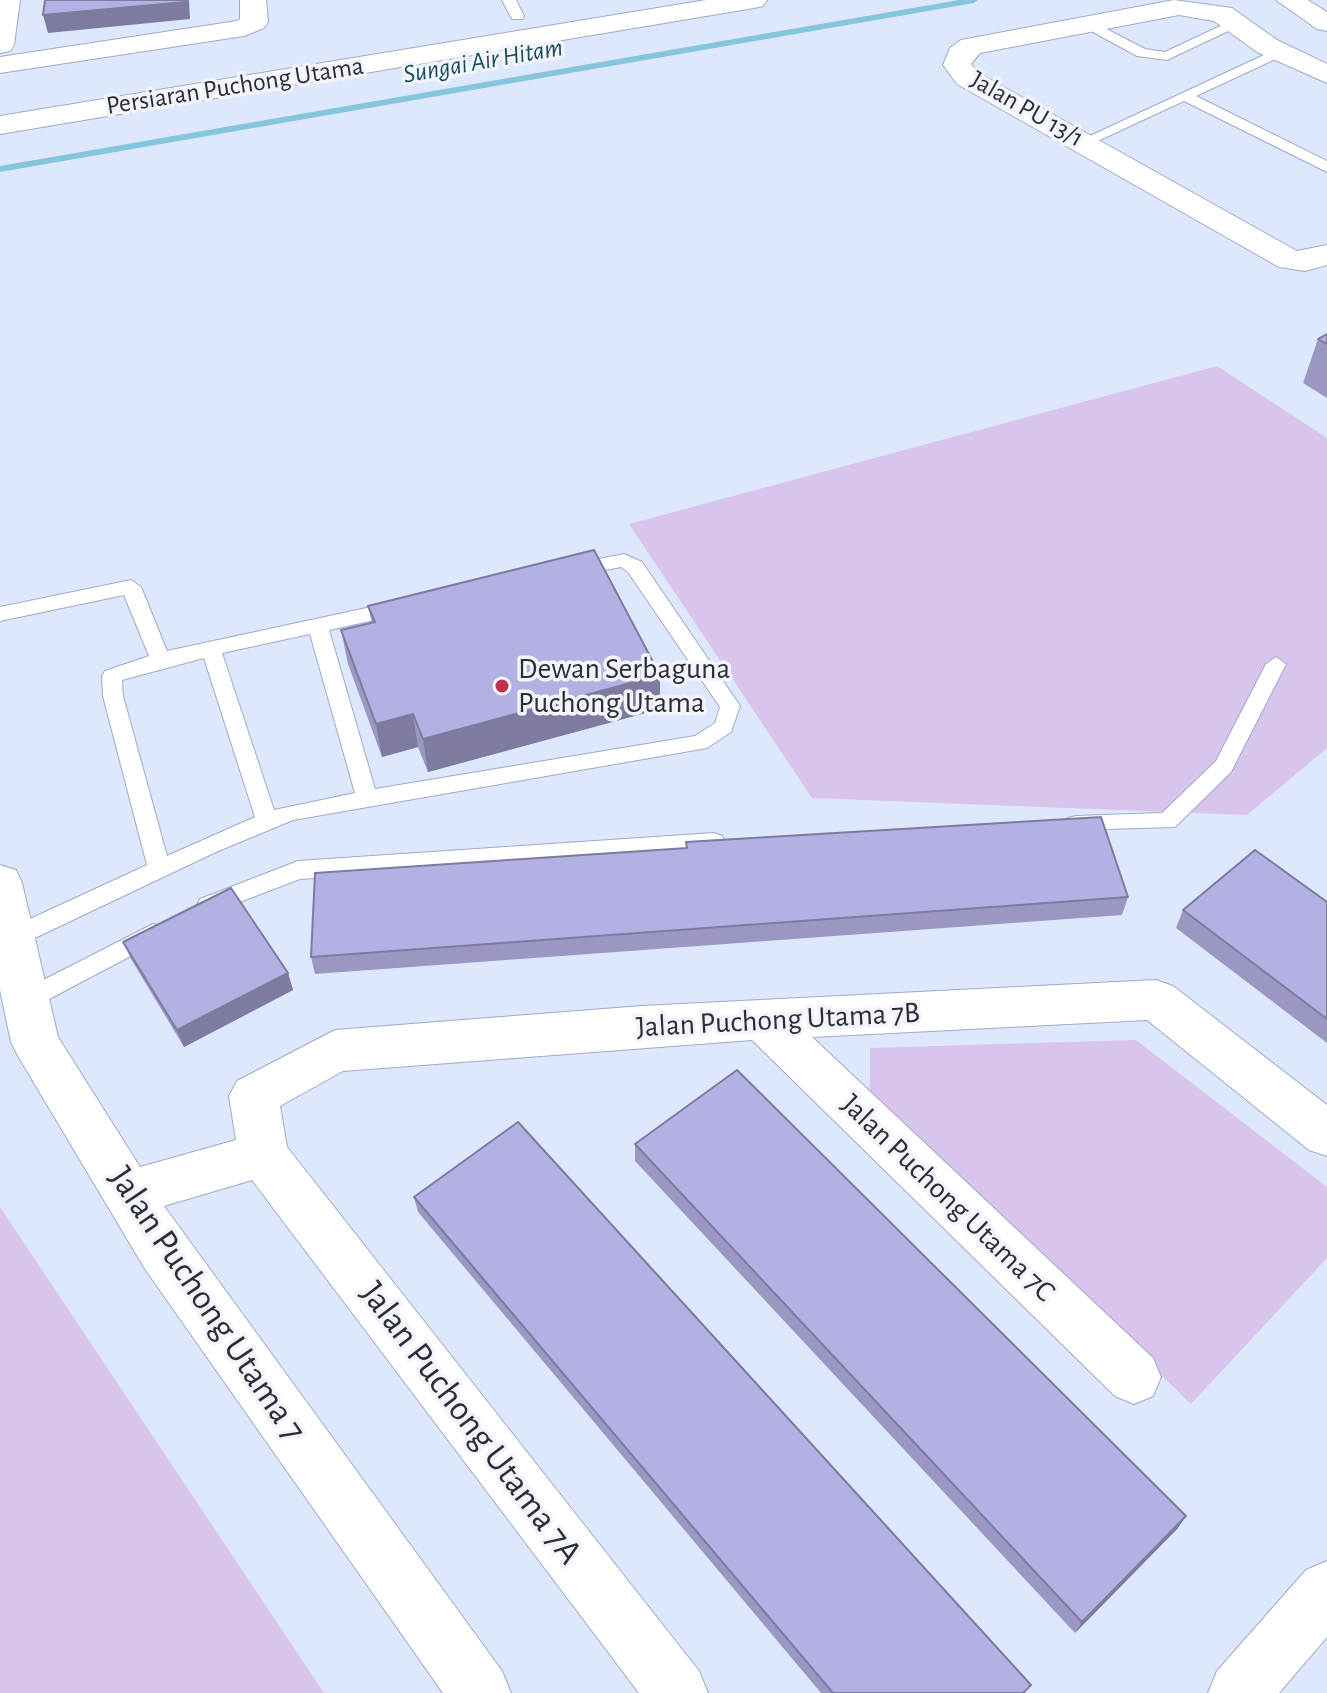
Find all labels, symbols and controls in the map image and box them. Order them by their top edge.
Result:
water label: Sungai Air Hitam [401,32,565,90]
street label: Persiaran Puchong Utama [104,50,366,122]
street label: Jalan PU 13/1 [965,64,1089,154]
place label: Dewan Serbaguna Puchong Utama [518,651,730,722]
marker: Dewan Serbaguna Puchong Utama [493,677,511,695]
street label: Jalan Puchong Utama 7B [635,995,921,1045]
street label: Jalan Puchong Utama 7C [833,1086,1063,1310]
street label: Jalan Puchong Utama 7 [99,1158,315,1450]
street label: Jalan Puchong Utama 7A [351,1273,591,1573]

